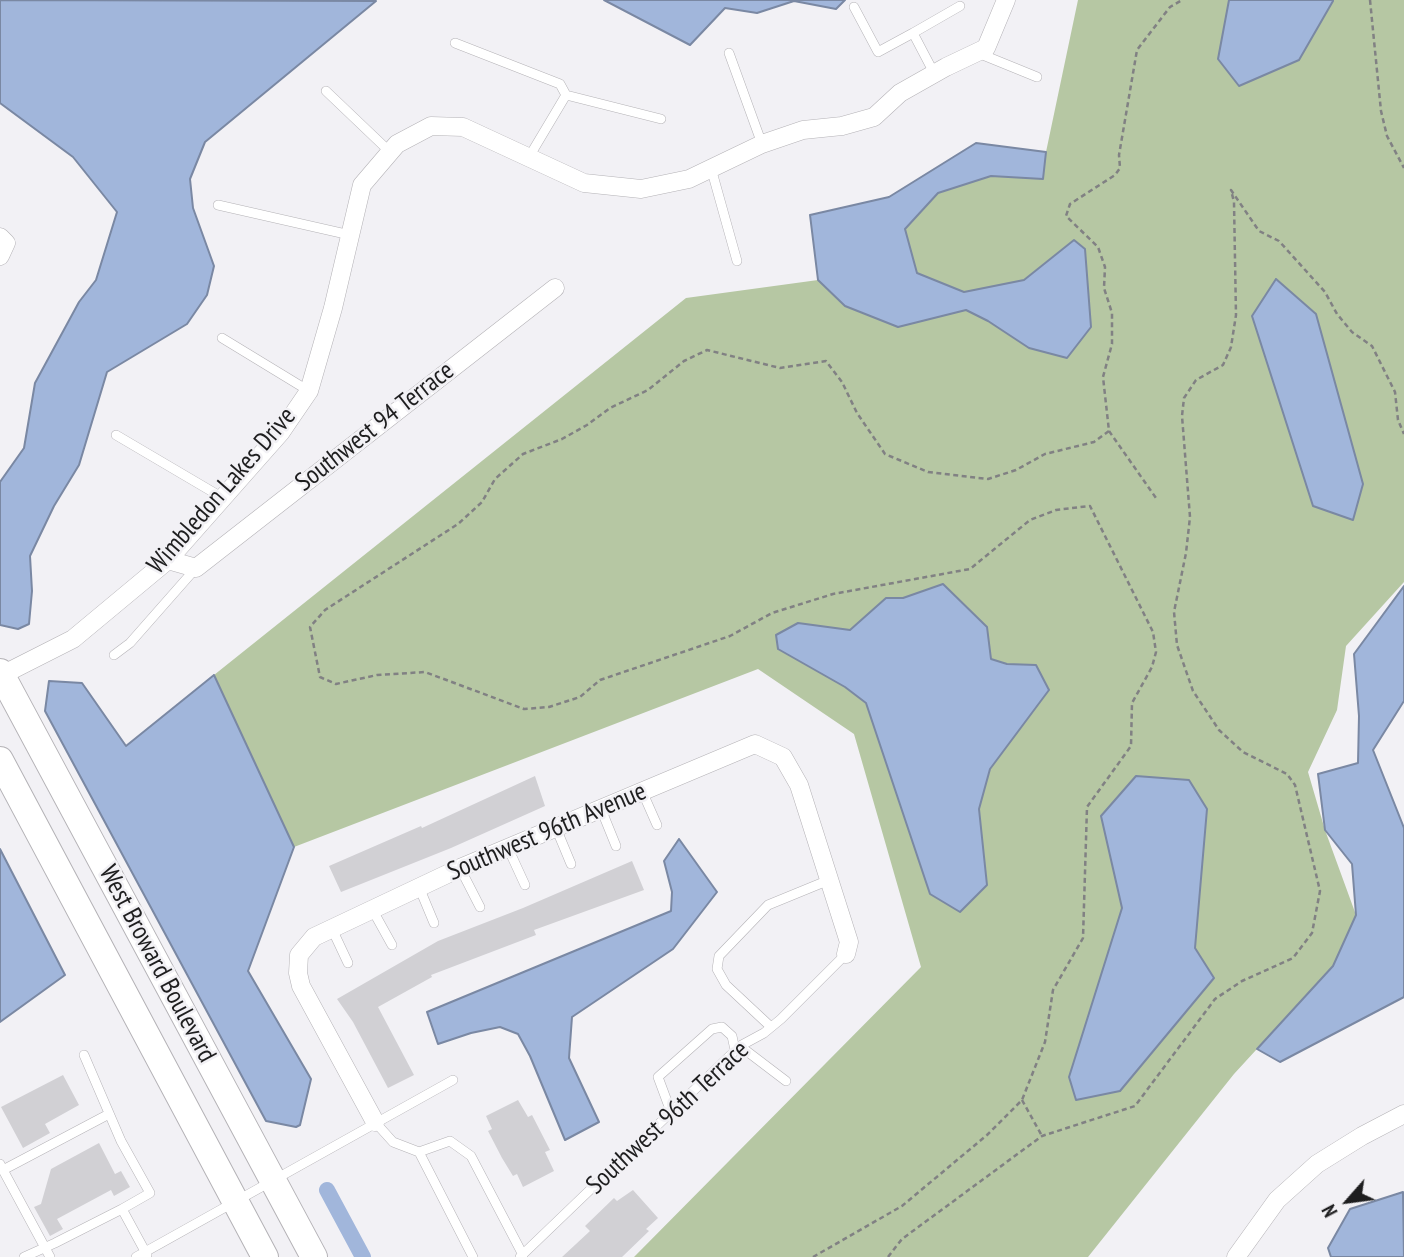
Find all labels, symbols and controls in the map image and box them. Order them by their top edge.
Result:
street label: Southwest 94 Terrace [290,356,460,498]
street label: Wimbledon Lakes Drive [141,401,303,581]
street label: Southwest 96th Avenue [443,776,651,888]
street label: West Broward Boulevard [92,860,222,1068]
street label: Southwest 96th Terrace [580,1035,756,1201]
north arrow [1313,1166,1383,1236]
text: N [1316,1201,1342,1221]

